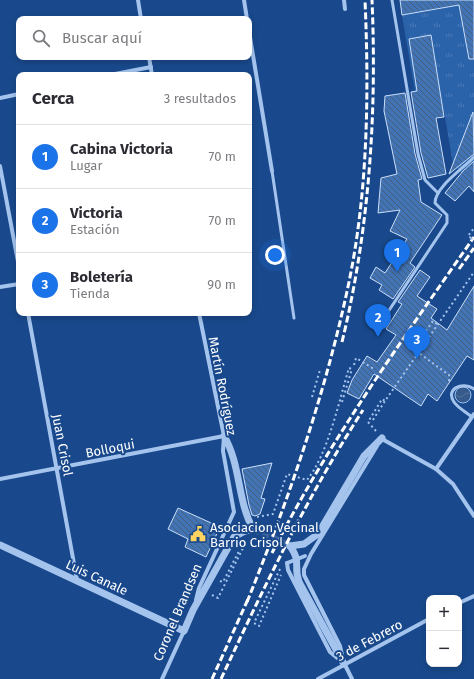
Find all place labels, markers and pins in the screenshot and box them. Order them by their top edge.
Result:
pin: 1 [384,239,410,272]
pin: 2 [365,304,391,337]
pin: 3 [404,326,430,359]
place label: Asociacion Vecinal Barrio Crisol [210,520,319,550]
public building icon: Asociacion Vecinal Barrio Crisol [189,525,207,543]

